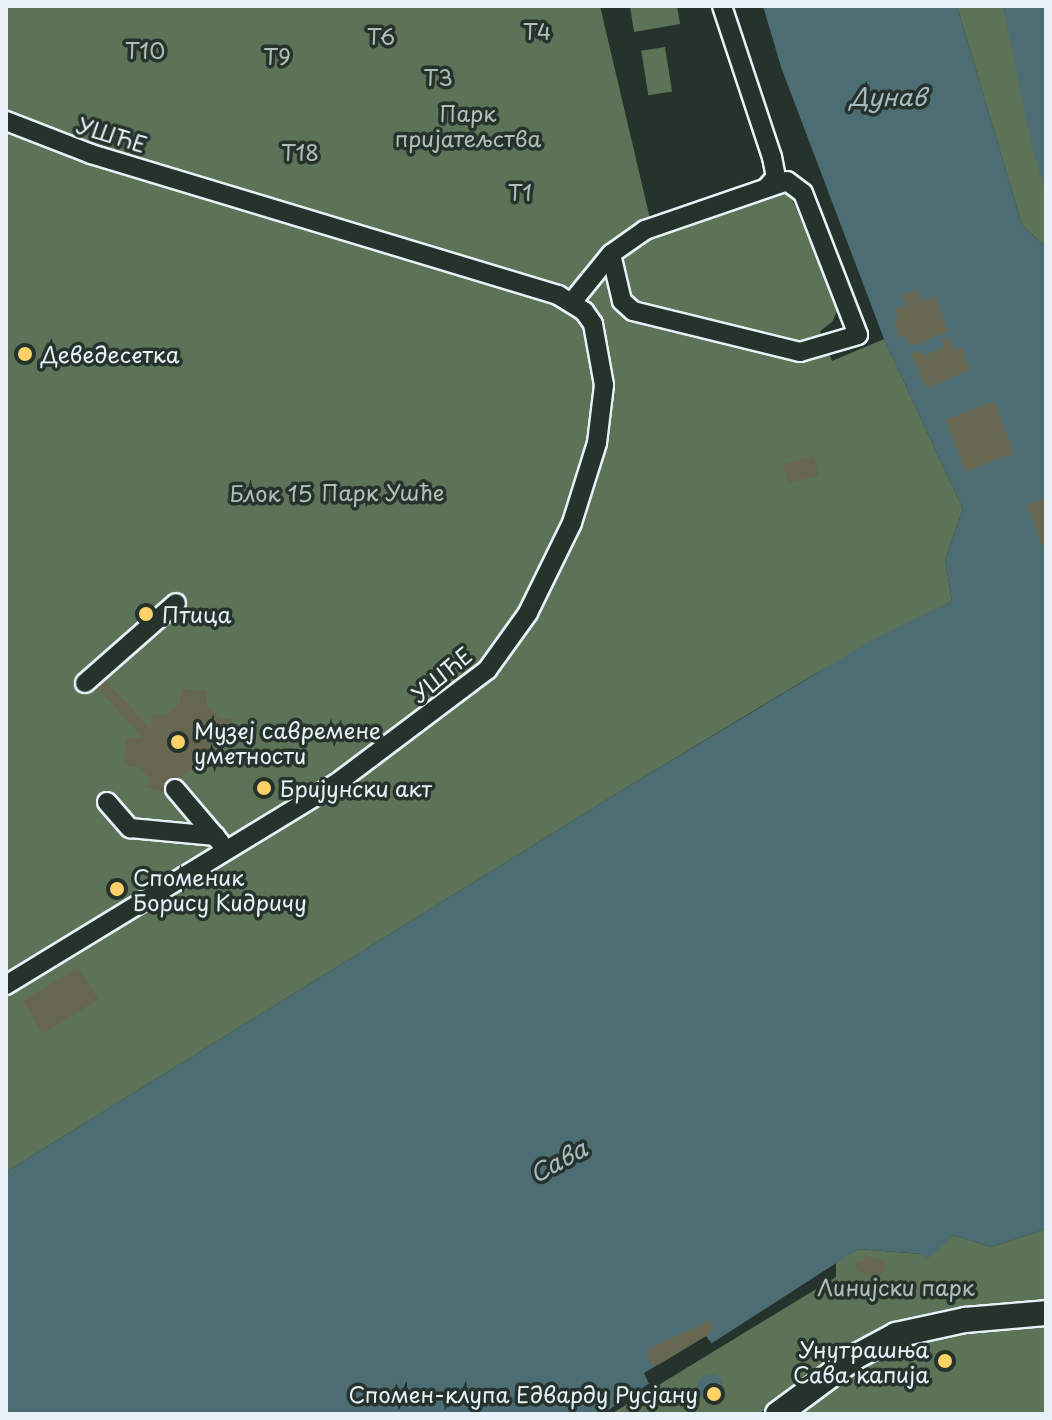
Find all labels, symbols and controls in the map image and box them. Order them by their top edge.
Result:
park label: Т4 [523,18,551,44]
park label: Т6 [367,23,395,49]
park label: Т10 [125,37,165,63]
park label: Т9 [263,43,291,69]
park label: Т3 [423,64,453,90]
water label: Дунав [850,83,926,111]
park label: Парк пријатељства [395,99,541,150]
street label: УШЋЕ [74,111,150,157]
park label: Т18 [281,139,319,165]
park label: Т1 [508,179,532,205]
place label: Деведесетка [41,341,179,367]
marker: Деведесетка [16,345,34,363]
park label: Парк Ушће [321,479,445,505]
park label: Блок 15 [230,480,312,506]
place label: Птица [162,601,231,627]
marker: Птица [137,605,155,623]
street label: УШЋЕ [405,641,477,707]
place label: Музеј савремене уметности [194,716,382,768]
marker: Музеј савремене уметности [169,733,187,751]
place label: Бријунски акт [280,775,434,801]
marker: Бријунски акт [255,779,273,797]
place label: Споменик Борису Кидричу [133,863,309,914]
marker: Споменик Борису Кидричу [108,880,126,898]
water label: Сава [524,1134,592,1188]
park label: Линијски парк [817,1274,975,1300]
place label: Унутрашња Сава капија [793,1335,929,1386]
marker: Унутрашња Сава капија [936,1352,954,1370]
place label: Спомен-клупа Едварду Русјану [348,1381,698,1407]
marker: Спомен-клупа Едварду Русјану [705,1385,723,1403]

